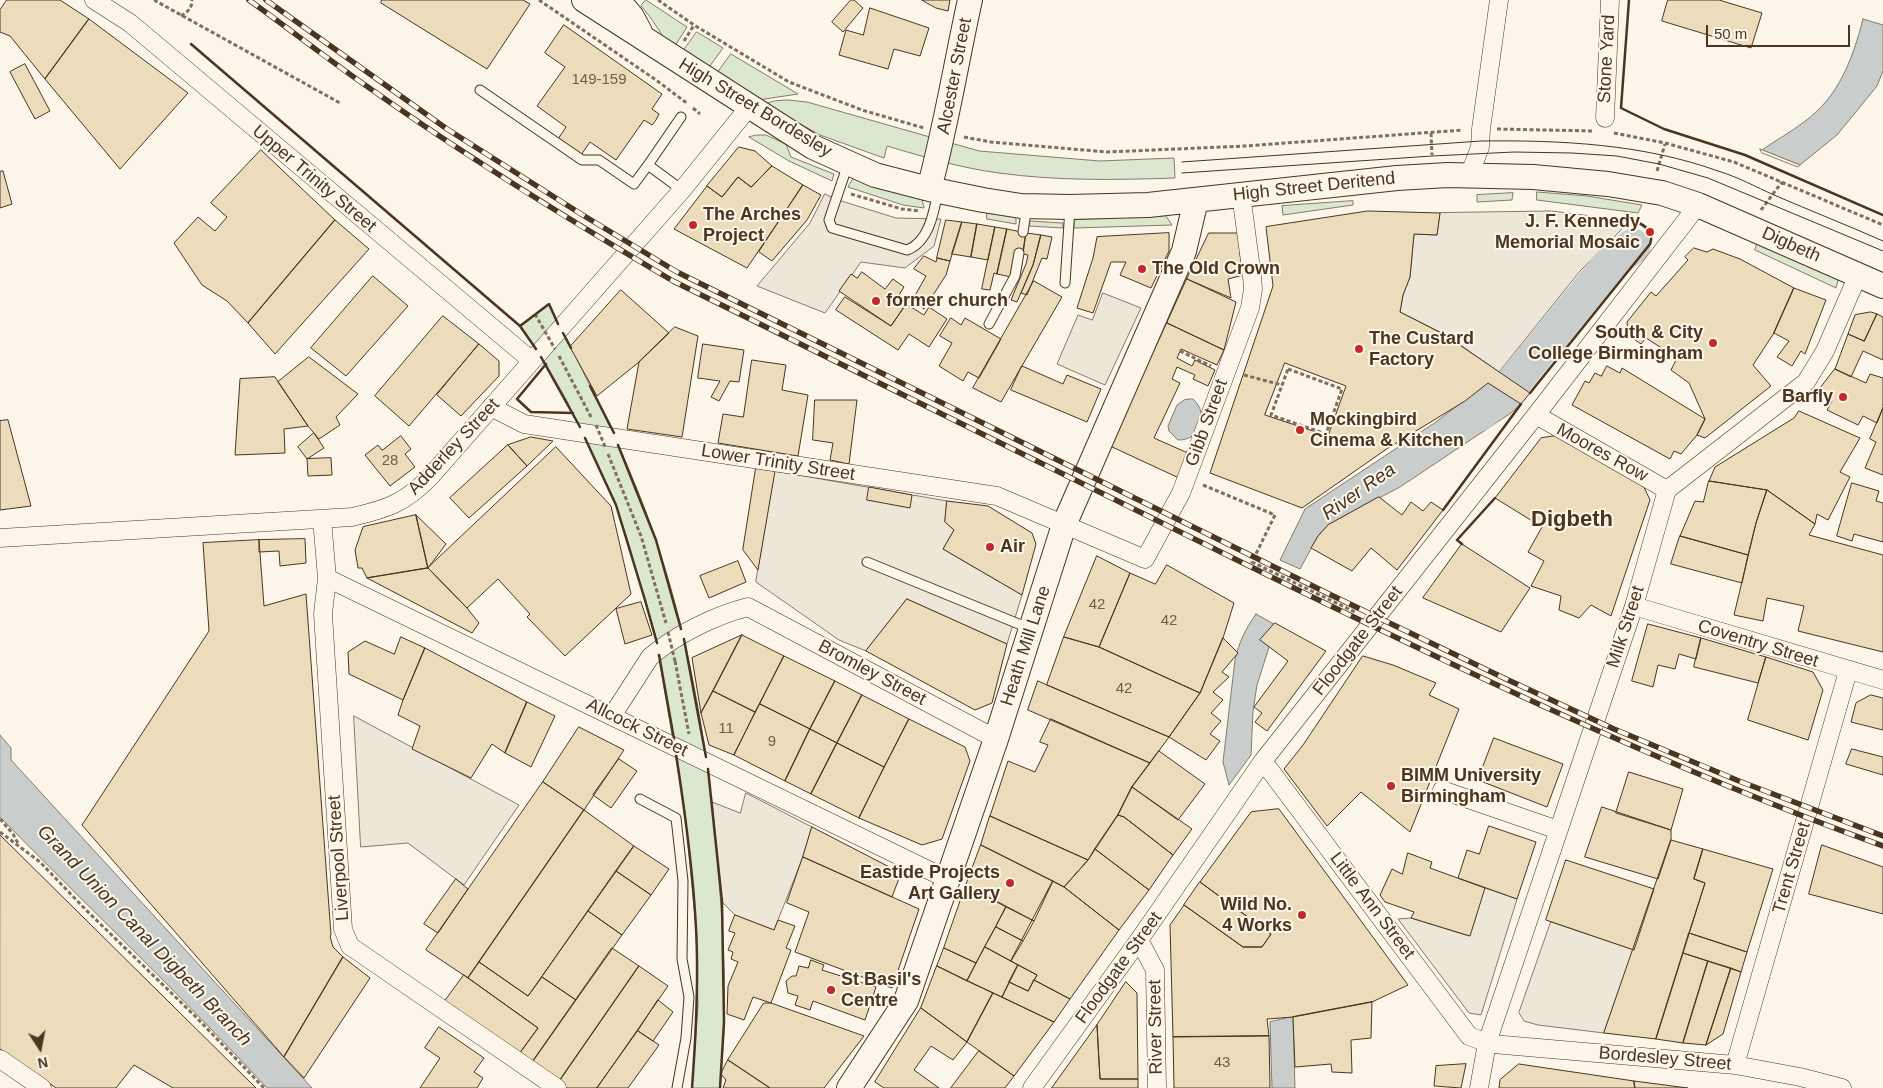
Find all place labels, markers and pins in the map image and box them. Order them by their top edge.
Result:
place label: The Arches Project [703,204,801,246]
place label: J. F. Kennedy Memorial Mosaic [1495,211,1640,253]
marker: The Arches Project [687,219,699,231]
marker: J. F. Kennedy Memorial Mosaic [1644,226,1656,238]
place label: The Old Crown [1152,258,1280,280]
marker: The Old Crown [1136,263,1148,275]
place label: former church [886,290,1008,312]
marker: former church [870,295,882,307]
place label: South & City College Birmingham [1528,322,1703,364]
place label: The Custard Factory [1369,328,1474,370]
marker: South & City College Birmingham [1707,337,1719,349]
marker: The Custard Factory [1353,343,1365,355]
place label: Barfly [1782,386,1833,408]
marker: Barfly [1837,391,1849,403]
place label: Mockingbird Cinema & Kitchen [1310,409,1464,452]
marker: Mockingbird Cinema & Kitchen [1294,424,1306,436]
place label: Air [1000,536,1025,558]
marker: Air [984,541,996,553]
place label: BIMM University Birmingham [1401,765,1541,808]
marker: BIMM University Birmingham [1385,780,1397,792]
place label: Eastide Projects Art Gallery [860,862,1000,904]
marker: Eastide Projects Art Gallery [1004,877,1016,889]
place label: Wild No. 4 Works [1220,894,1292,936]
marker: Wild No. 4 Works [1296,909,1308,921]
place label: St Basil's Centre [841,969,921,1012]
marker: St Basil's Centre [825,984,837,996]

